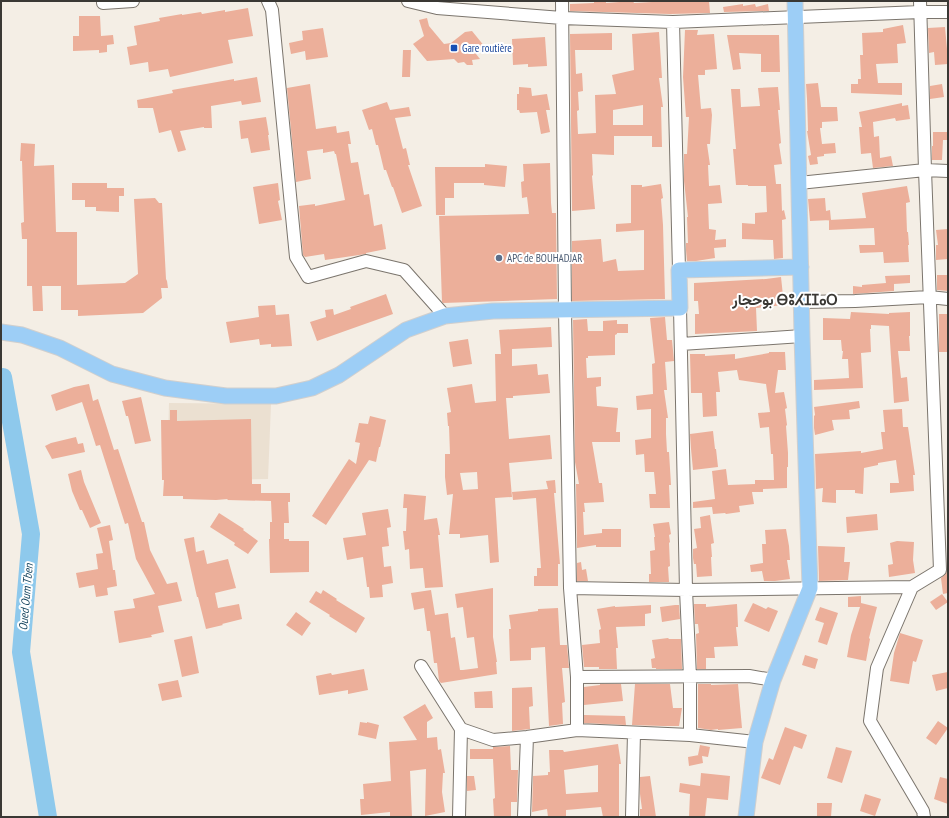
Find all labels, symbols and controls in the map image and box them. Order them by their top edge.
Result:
place label: Gare routière [462,41,512,55]
marker: Gare routière [449,43,459,53]
place label: APC de BOUHADJAR [507,251,583,265]
marker: APC de BOUHADJAR [494,253,504,263]
district label: بوحجار ⴱⵓⵃⵊⵊⴰⵔ [731,290,838,309]
water label: Oued Oum Tben [15,562,36,631]

